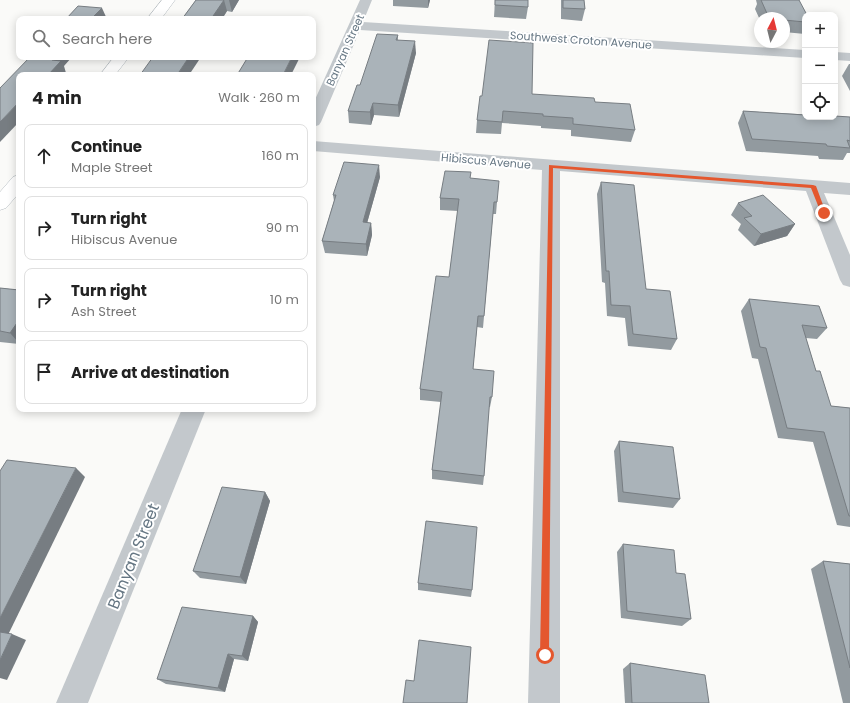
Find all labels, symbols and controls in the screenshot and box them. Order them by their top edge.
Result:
street label: Banyan Street [322,12,368,88]
north arrow [754,12,790,48]
map controls [802,12,838,120]
button: + [802,12,838,48]
search box [16,16,316,60]
icon: search [30,27,52,49]
street label: Southwest Croton Avenue [510,27,653,53]
text: Search here [62,28,152,49]
button: − [802,48,838,84]
button: locate [802,84,838,120]
text: 4 min [32,86,82,110]
text: Walk · 260 m [218,88,300,107]
text: Continue [71,136,142,157]
icon: ahead [33,145,55,167]
text: 160 m [262,146,299,165]
street label: Hibiscus Avenue [441,149,532,173]
text: Maple Street [71,158,153,177]
route end [815,204,833,222]
text: Turn right [71,208,147,229]
icon: right [33,217,55,239]
text: 90 m [266,218,299,237]
text: Hibiscus Avenue [71,230,177,249]
text: Turn right [71,280,147,301]
icon: right [33,289,55,311]
text: 10 m [270,290,299,309]
text: Ash Street [71,302,136,321]
icon: arrive [33,361,55,383]
text: Arrive at destination [71,362,229,383]
street label: Banyan Street [102,500,165,612]
route start [536,646,554,664]

